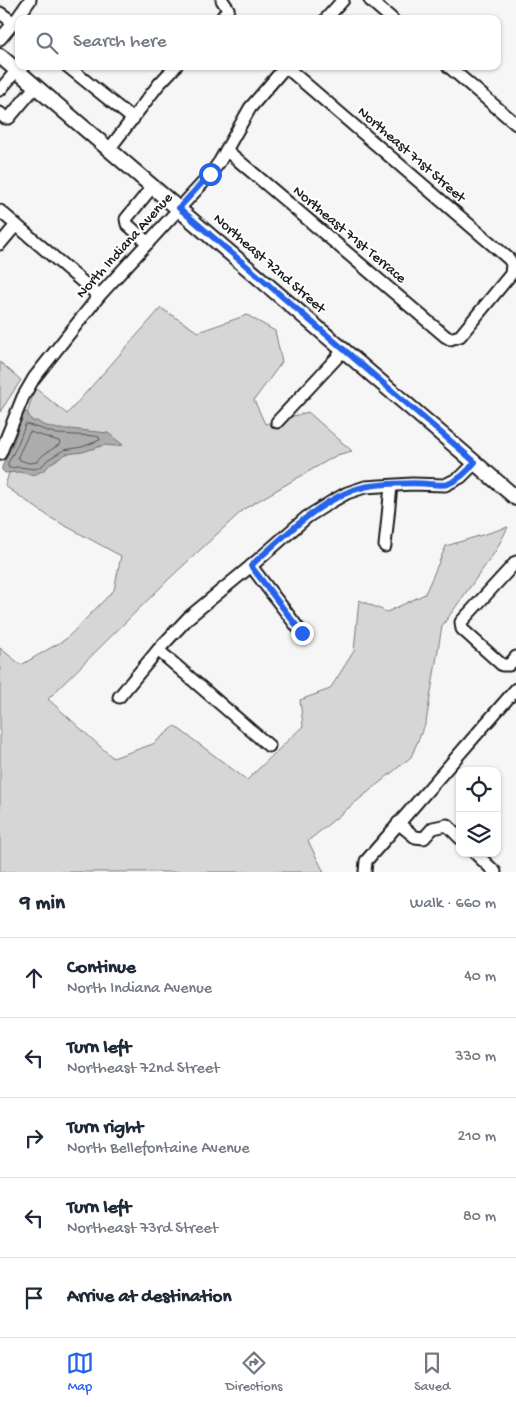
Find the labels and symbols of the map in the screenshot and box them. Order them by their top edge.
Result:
street label: Northeast 71st Street [353,103,470,208]
route start [199,163,222,186]
street label: Northeast 71st Terrace [289,182,410,288]
street label: North Indiana Avenue [73,189,177,302]
street label: Northeast 72nd Street [209,210,330,319]
route end [291,622,314,645]

